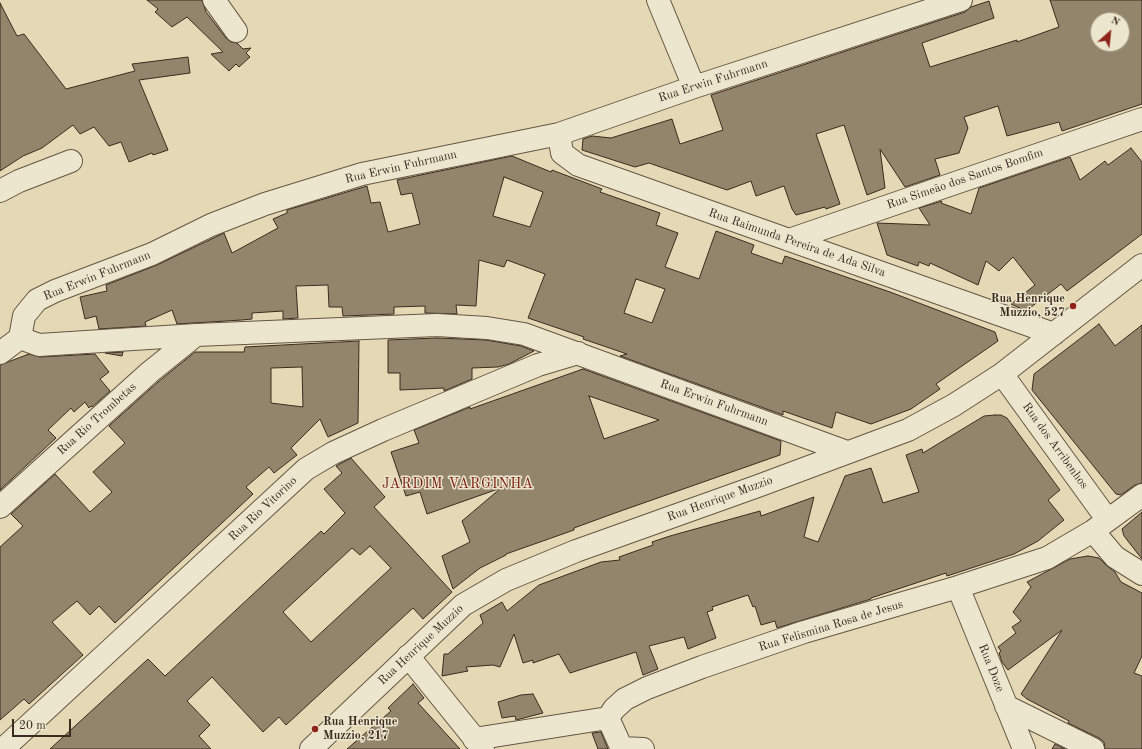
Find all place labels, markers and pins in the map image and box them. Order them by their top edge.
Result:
place label: Rua Henrique Muzzio, 527 [991,292,1065,320]
marker: Rua Henrique Muzzio, 527 [1068,301,1078,311]
place label: Rua Henrique Muzzio, 217 [323,715,397,743]
marker: Rua Henrique Muzzio, 217 [310,724,320,734]

